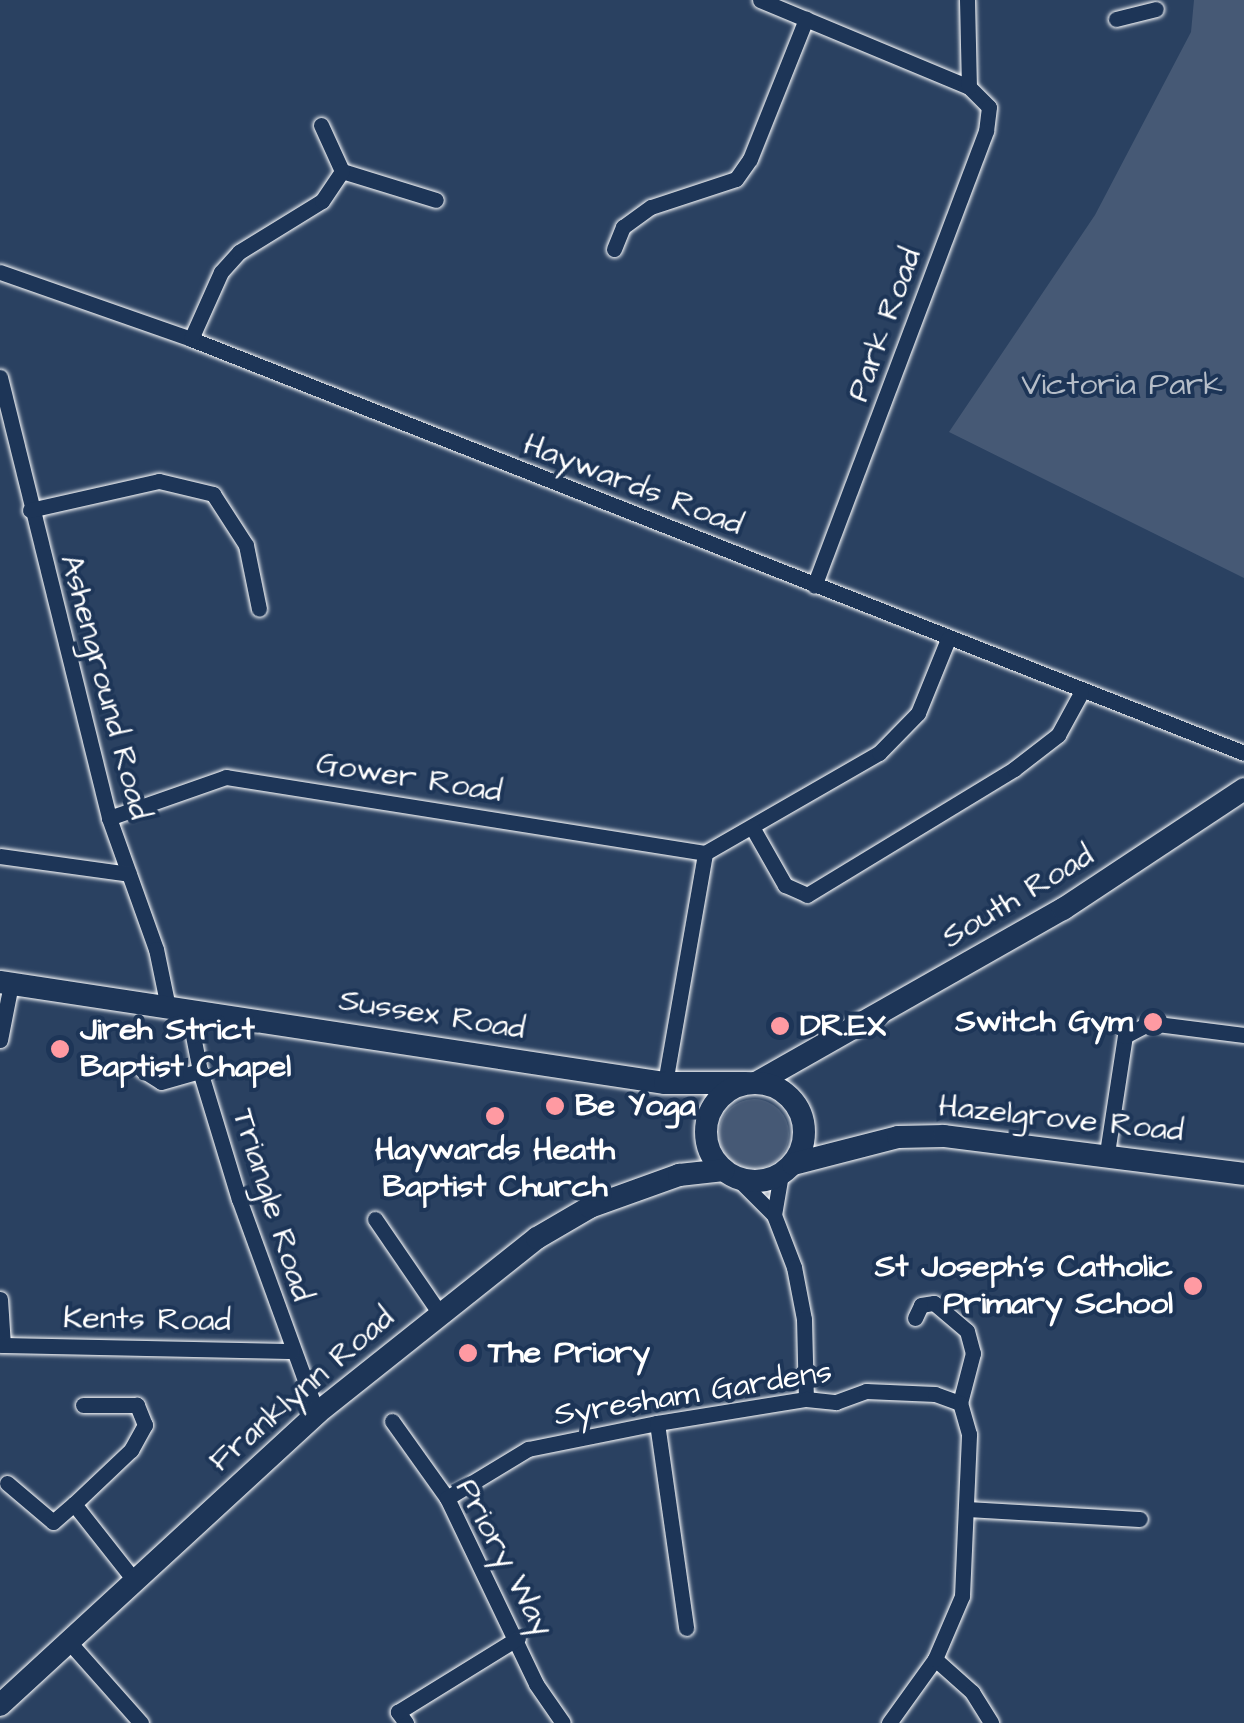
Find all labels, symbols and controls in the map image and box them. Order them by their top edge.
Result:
street label: Park Road [840,243,930,407]
park label: Victoria Park [1021,366,1223,404]
street label: Haywards Road [518,426,748,544]
street label: Ashenground Road [51,550,159,824]
street label: Gower Road [313,744,505,812]
street label: South Road [935,837,1101,957]
street label: Sussex Road [336,981,528,1049]
place label: Switch Gym [955,1003,1133,1041]
place label: DR.EX [800,1007,886,1045]
marker: Switch Gym [1142,1011,1164,1033]
place label: Jireh Strict Baptist Chapel [80,1012,291,1087]
marker: DR.EX [769,1015,791,1037]
marker: Jireh Strict Baptist Chapel [49,1038,71,1060]
place label: Be Yoga [575,1087,696,1125]
street label: Hazelgrove Road [937,1087,1185,1151]
marker: Be Yoga [544,1095,566,1117]
street label: Triangle Road [223,1104,321,1306]
marker: Haywards Heath Baptist Church [484,1105,506,1127]
place label: Haywards Heath Baptist Church [375,1132,615,1207]
place label: St Joseph's Catholic Primary School [875,1249,1173,1324]
marker: St Joseph's Catholic Primary School [1182,1275,1204,1297]
street label: Kents Road [63,1299,231,1341]
street label: Franklynn Road [202,1299,402,1481]
place label: The Priory [488,1334,650,1372]
marker: The Priory [457,1342,479,1364]
street label: Syresham Gardens [551,1353,835,1435]
street label: Priory Way [446,1473,562,1643]

